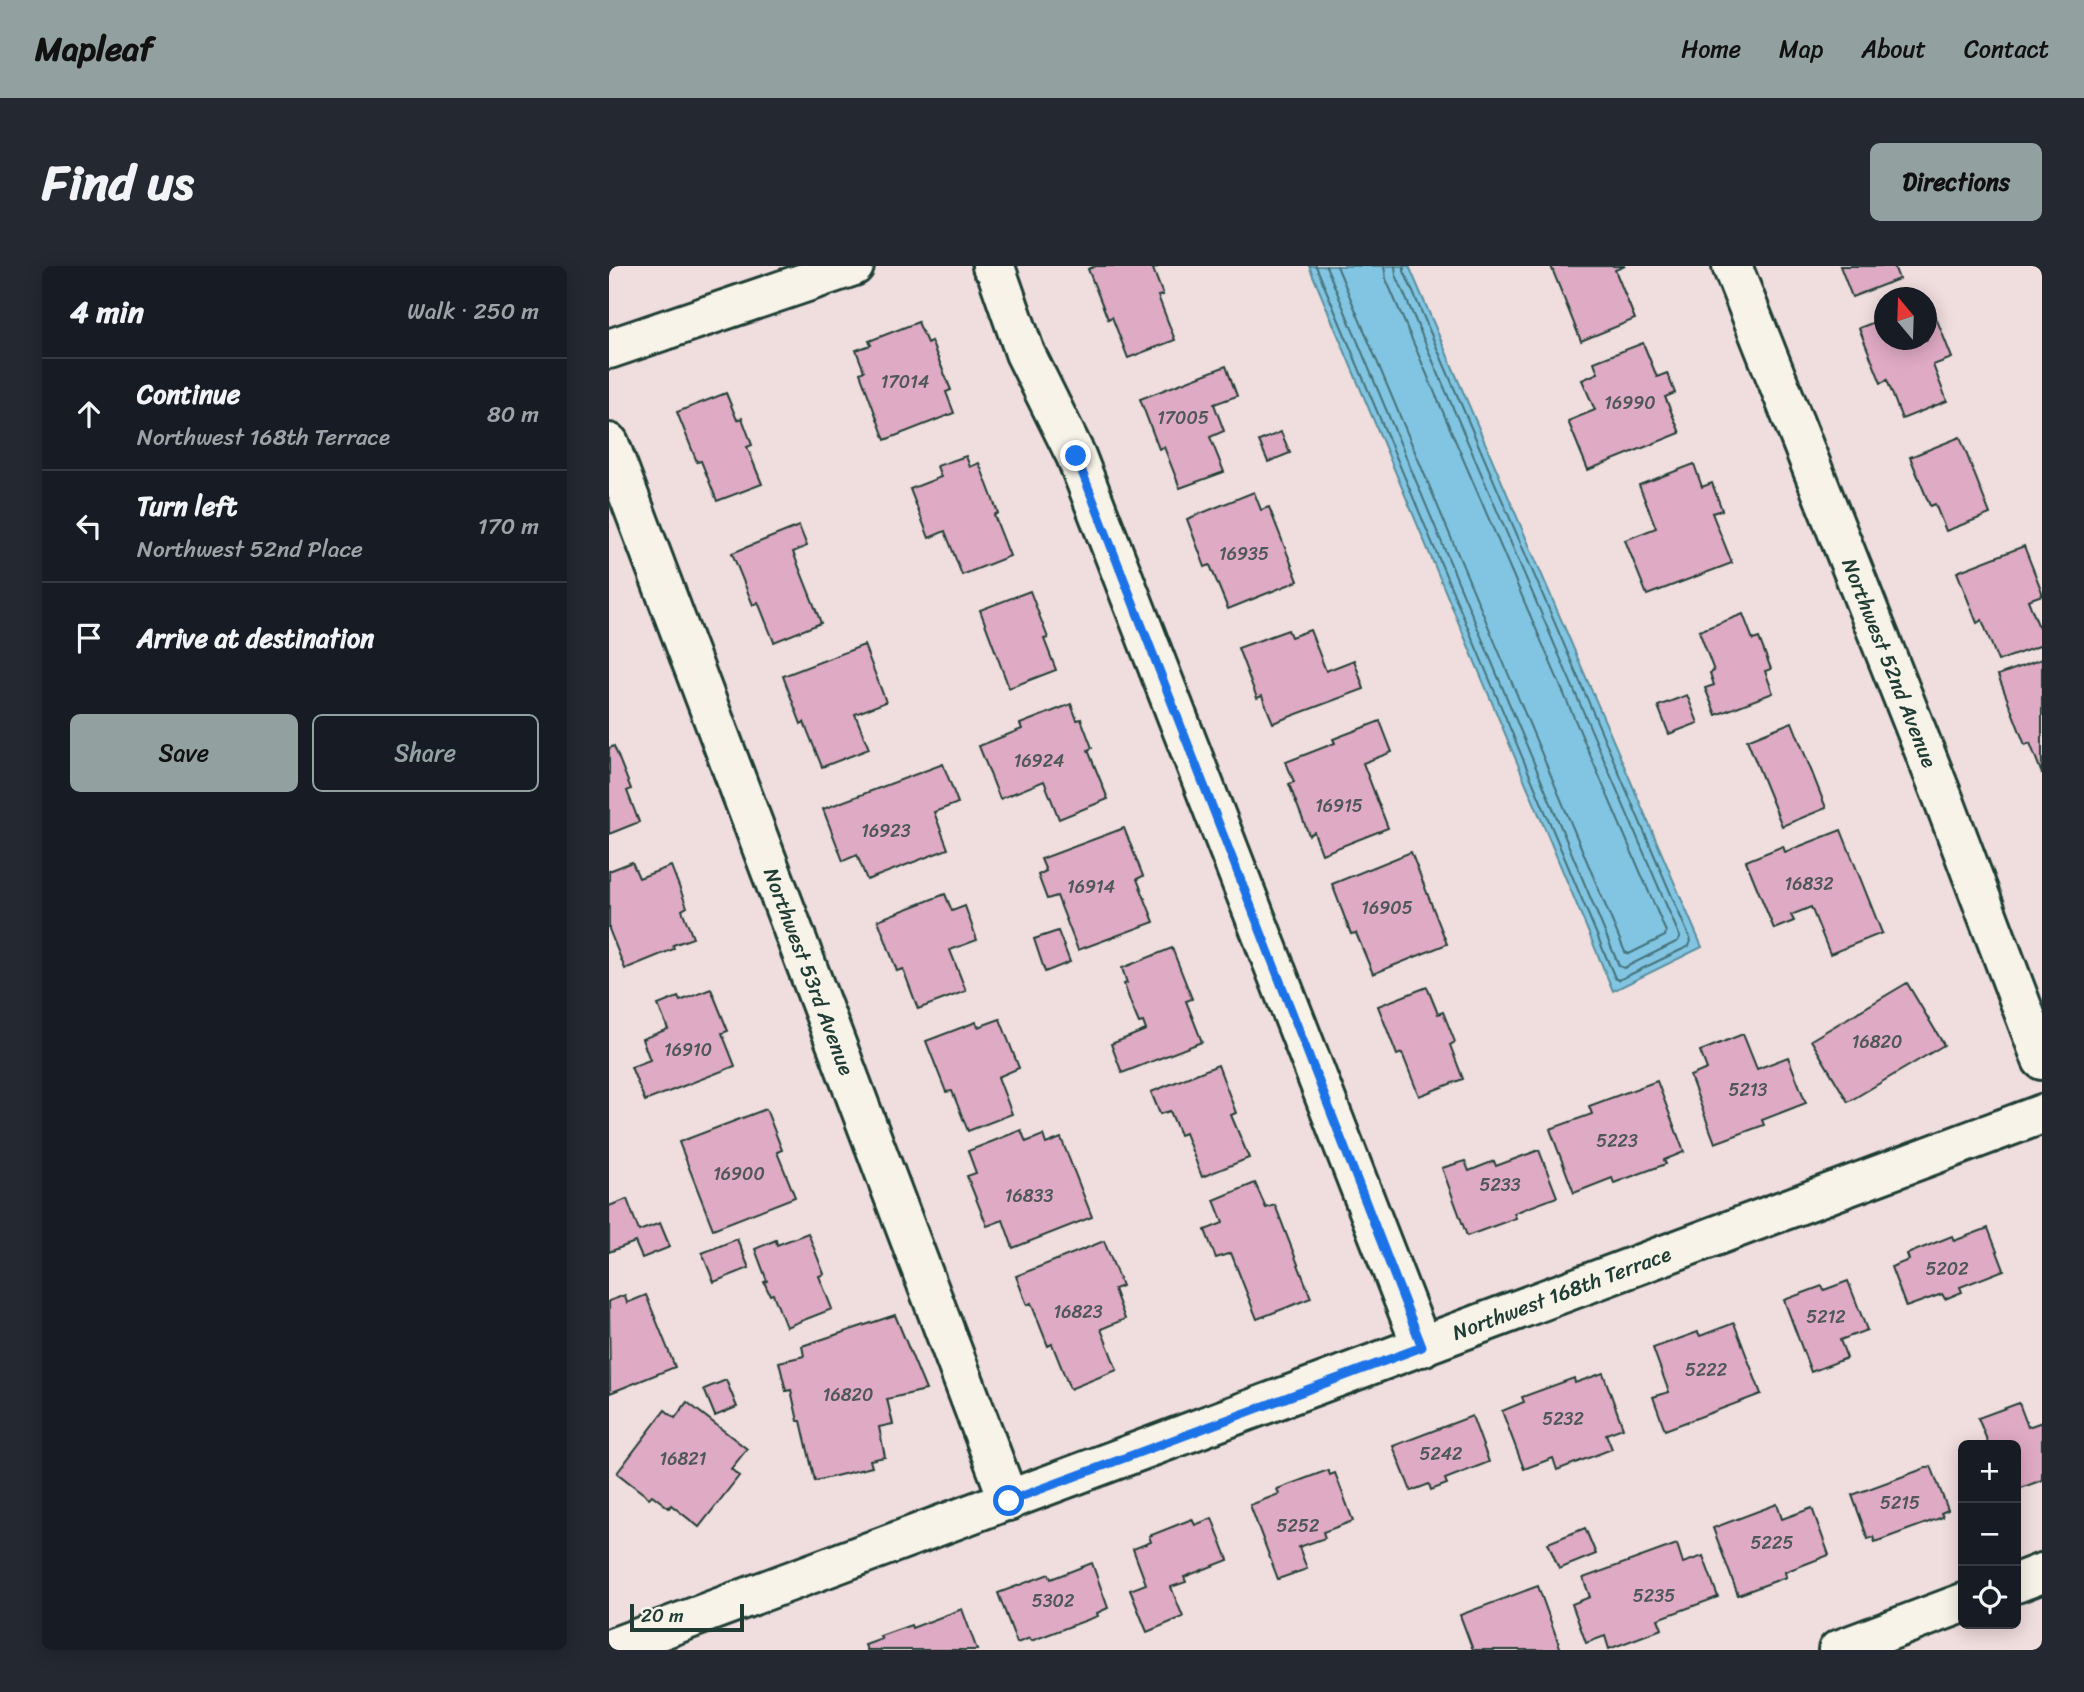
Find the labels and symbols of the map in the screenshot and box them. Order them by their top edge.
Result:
north arrow [1874,287,1937,350]
house number: 17014 [881,366,929,398]
house number: 16990 [1604,387,1656,419]
house number: 17005 [1157,402,1209,434]
route end [1060,440,1091,471]
house number: 16935 [1219,538,1269,570]
street label: Northwest 52nd Avenue [1831,552,1948,774]
house number: 16924 [1014,745,1064,777]
house number: 16915 [1315,790,1363,822]
house number: 16923 [861,815,911,847]
street label: Northwest 53rd Avenue [752,862,865,1081]
house number: 16832 [1784,868,1834,900]
house number: 16914 [1067,871,1115,903]
house number: 16905 [1361,892,1413,924]
house number: 16820 [1852,1026,1902,1058]
house number: 16910 [664,1034,712,1066]
house number: 5213 [1729,1074,1768,1106]
house number: 5223 [1596,1125,1638,1157]
house number: 16900 [713,1158,765,1190]
house number: 5233 [1479,1169,1521,1201]
house number: 16833 [1005,1180,1053,1212]
street label: Northwest 168th Terrace [1447,1235,1677,1352]
house number: 5202 [1925,1253,1969,1285]
house number: 16823 [1053,1296,1103,1328]
house number: 5212 [1806,1301,1846,1333]
house number: 5222 [1685,1354,1727,1386]
house number: 16820 [823,1379,873,1411]
house number: 5232 [1542,1403,1584,1435]
house number: 5242 [1419,1438,1463,1470]
house number: 16821 [660,1443,707,1475]
route start [993,1485,1024,1516]
house number: 5215 [1880,1487,1920,1519]
house number: 5252 [1277,1510,1319,1542]
house number: 5225 [1751,1527,1793,1559]
house number: 5235 [1633,1580,1675,1612]
house number: 5302 [1032,1585,1074,1617]
scale bar [630,1601,744,1633]

